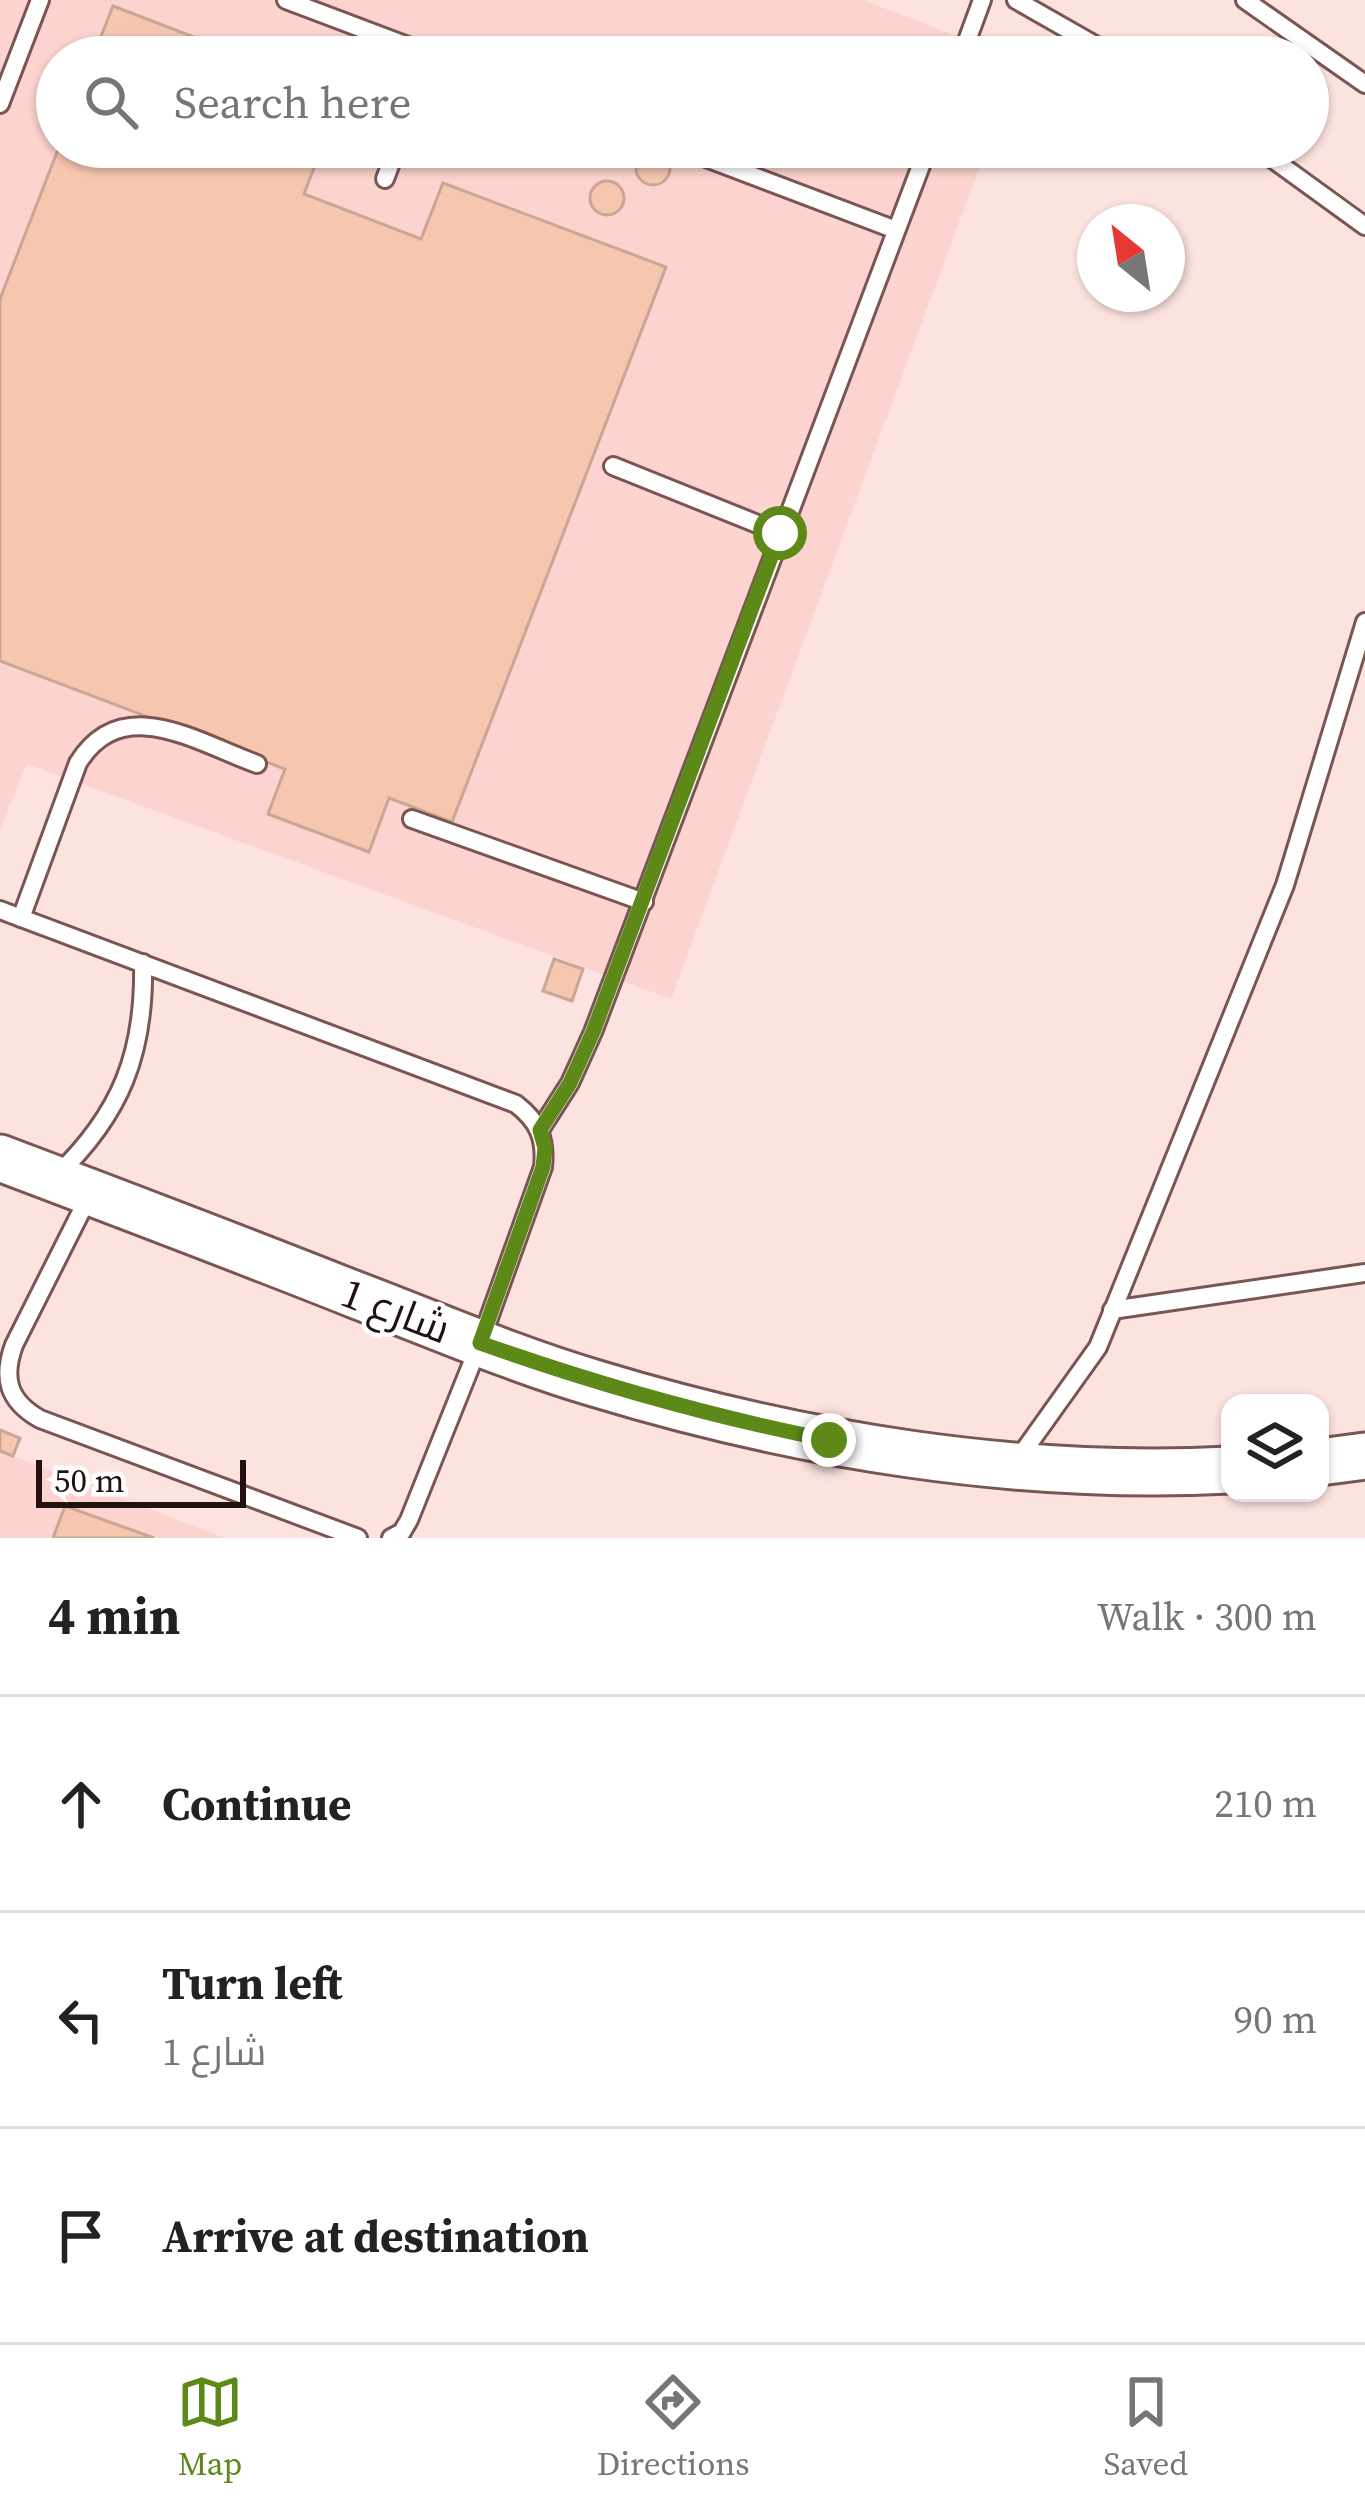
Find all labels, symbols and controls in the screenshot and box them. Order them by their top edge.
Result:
search box [36,36,1329,168]
icon: search [78,69,144,135]
text: Search here [174,71,411,133]
north arrow [1077,204,1185,312]
route start [753,506,807,560]
street label: شارع 1 [333,1263,459,1357]
map controls [1221,1394,1329,1502]
button: layers [1221,1394,1329,1502]
route end [802,1413,856,1467]
scale bar [36,1454,246,1507]
text: 50 m [54,1458,124,1503]
text: 4 min [48,1581,180,1651]
text: Walk · 300 m [1097,1590,1317,1643]
icon: ahead [48,1771,114,1837]
text: Continue [162,1773,351,1835]
text: 210 m [1214,1777,1317,1830]
text: Turn left [162,1952,342,2014]
icon: left [48,1987,114,2053]
text: 90 m [1234,1993,1317,2046]
text: شارع 1 [162,2025,266,2078]
icon: arrive [48,2203,114,2269]
text: Arrive at destination [162,2205,589,2267]
tab: Map [177,2369,243,2486]
tab: Directions [597,2369,750,2486]
tab: Saved [1103,2369,1188,2486]

